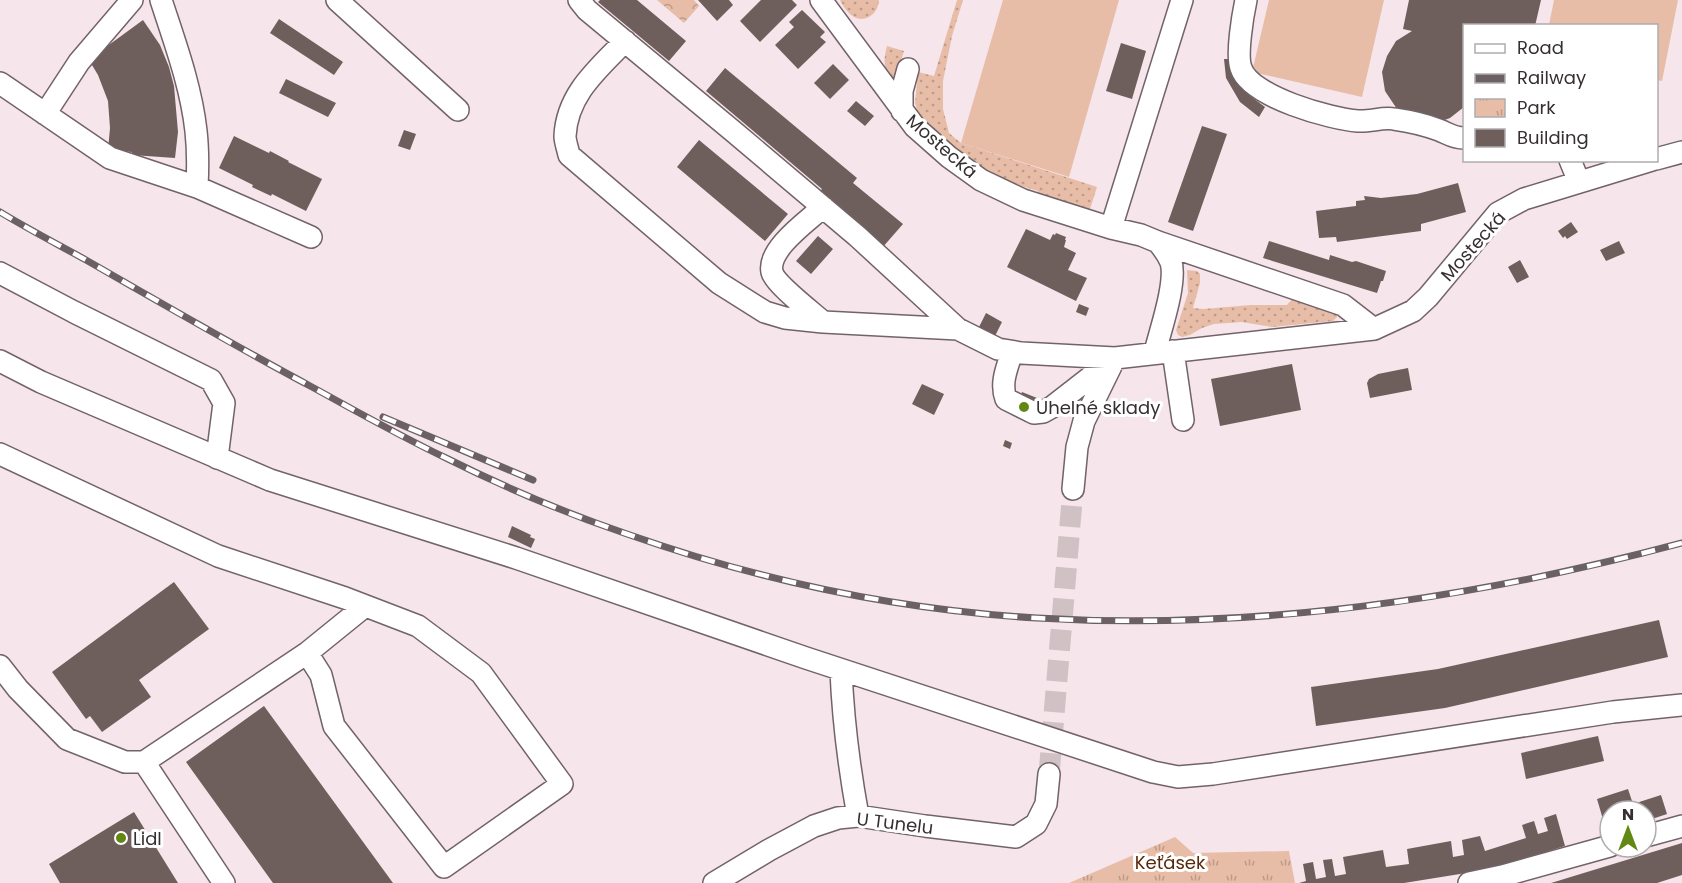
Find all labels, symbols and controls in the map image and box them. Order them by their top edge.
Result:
legend [1463,24,1658,162]
text: Road [1517,35,1564,60]
text: Railway [1517,65,1586,90]
text: Park [1517,95,1556,120]
street label: Mostecká [901,108,983,184]
text: Building [1517,125,1589,150]
street label: Mostecká [1435,205,1511,287]
place label: Uhelné sklady [1036,395,1160,420]
marker: Uhelné sklady [1017,400,1031,414]
north arrow [1598,799,1658,859]
text: N [1622,803,1634,826]
street label: U Tunelu [855,806,935,840]
place label: Lidl [133,826,162,851]
marker: Lidl [114,831,128,845]
park label: Keťásek [1135,850,1206,875]

